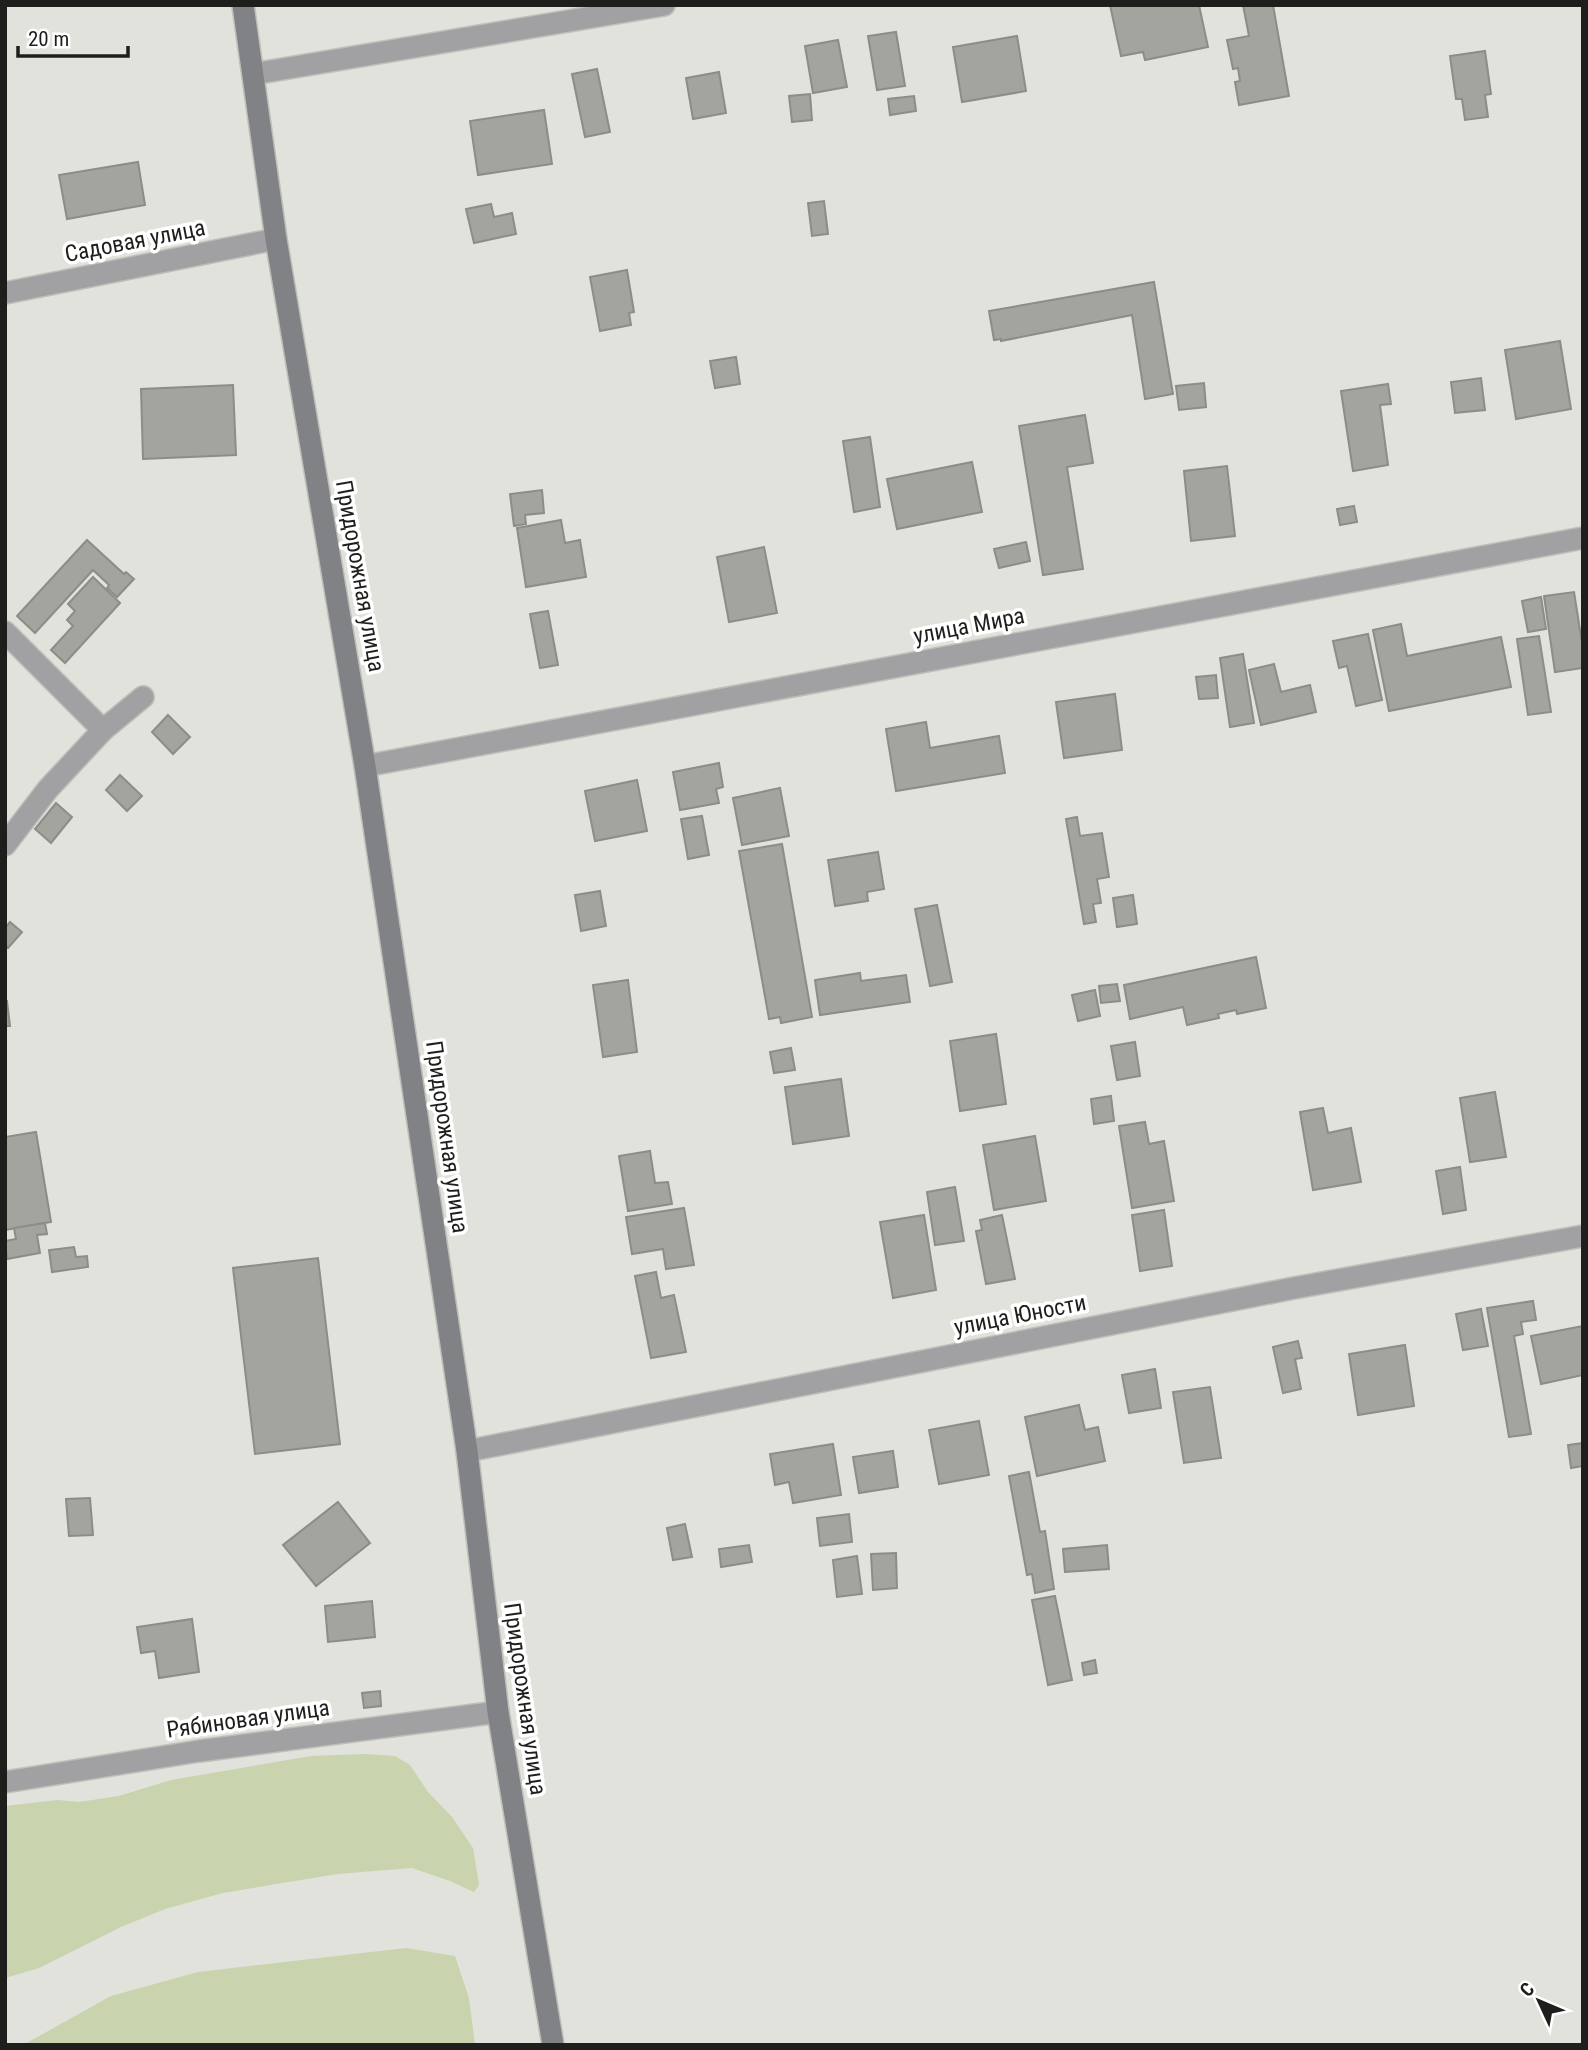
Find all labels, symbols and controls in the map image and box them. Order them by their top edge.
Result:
scale bar [18,14,128,58]
text: 20 m [28,27,69,51]
street label: Садовая улица [62,214,208,268]
street label: Придорожная улица [330,478,390,674]
street label: улица Мира [911,602,1027,650]
street label: Придорожная улица [420,1039,474,1235]
street label: улица Юности [952,1289,1088,1341]
street label: Придорожная улица [498,1601,552,1797]
street label: Рябиновая улица [165,1694,331,1744]
north arrow [1504,1966,1574,2036]
text: С [1515,1978,1539,2001]

